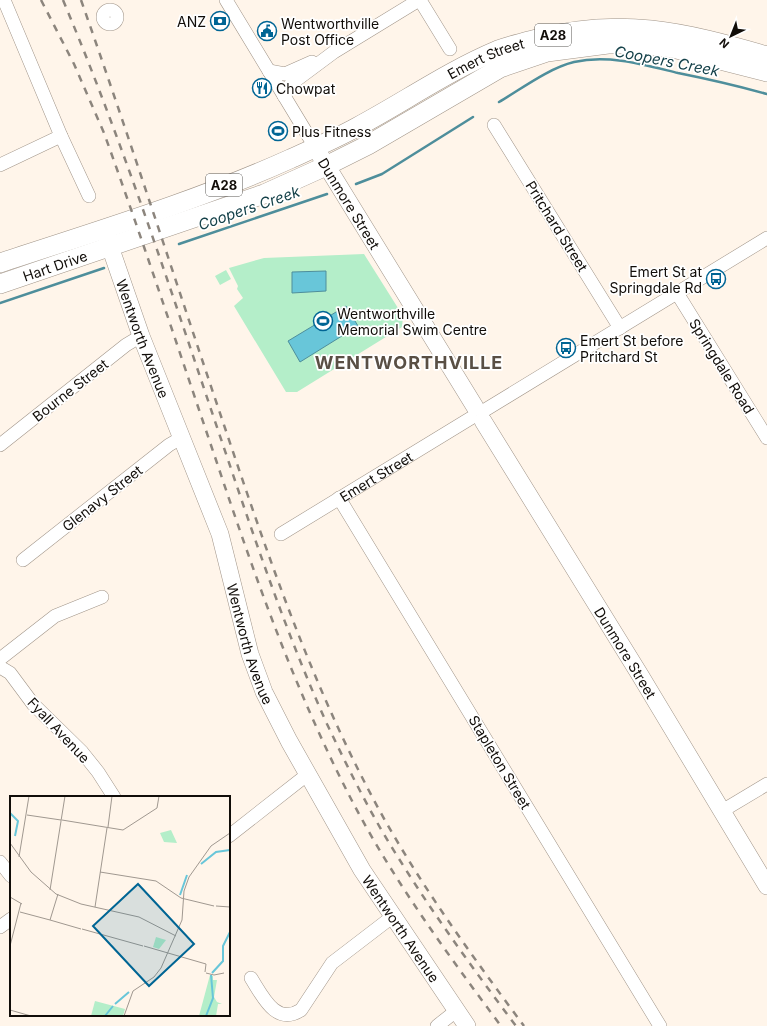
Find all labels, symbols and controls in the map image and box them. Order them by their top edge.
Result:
bank icon: ANZ [209,10,231,32]
place label: ANZ [177,13,206,30]
place label: Wentworthville Post Office [281,15,379,48]
north arrow [711,16,751,56]
public building icon: Wentworthville Post Office [256,20,278,42]
road number: A28 [535,24,571,46]
street label: Emert Street [444,34,526,82]
text: N [716,35,732,51]
water label: Coopers Creek [613,42,722,81]
restaurant icon: Chowpat [251,77,273,99]
place label: Chowpat [276,80,336,97]
sports icon: Plus Fitness [267,120,289,142]
place label: Plus Fitness [292,123,371,140]
street label: Dunmore Street [315,154,384,252]
road number: A28 [206,174,242,196]
street label: Pritchard Street [522,178,592,275]
water label: Coopers Creek [196,181,303,234]
street label: Hart Drive [20,246,89,284]
place label: Emert St at Springdale Rd [609,263,702,296]
bus stop icon: Emert St at Springdale Rd [705,268,727,290]
street label: Wentworth Avenue [113,277,173,400]
place label: Wentworthville Memorial Swim Centre [337,305,487,338]
sports icon: Wentworthville Memorial Swim Centre [312,310,334,332]
street label: Springdale Road [686,315,758,417]
place label: Emert St before Pritchard St [580,332,683,365]
bus stop icon: Emert St before Pritchard St [555,337,577,359]
district label: WENTWORTHVILLE [315,352,503,373]
street label: Bourne Street [29,355,111,425]
street label: Emert Street [336,447,416,505]
street label: Glenavy Street [59,461,146,535]
street label: Wentworth Avenue [224,582,277,707]
street label: Dunmore Street [591,604,661,702]
street label: Fyall Avenue [24,694,94,766]
street label: Stapleton Street [465,712,535,812]
inset map [10,796,230,1016]
street label: Wentworth Avenue [359,872,443,985]

